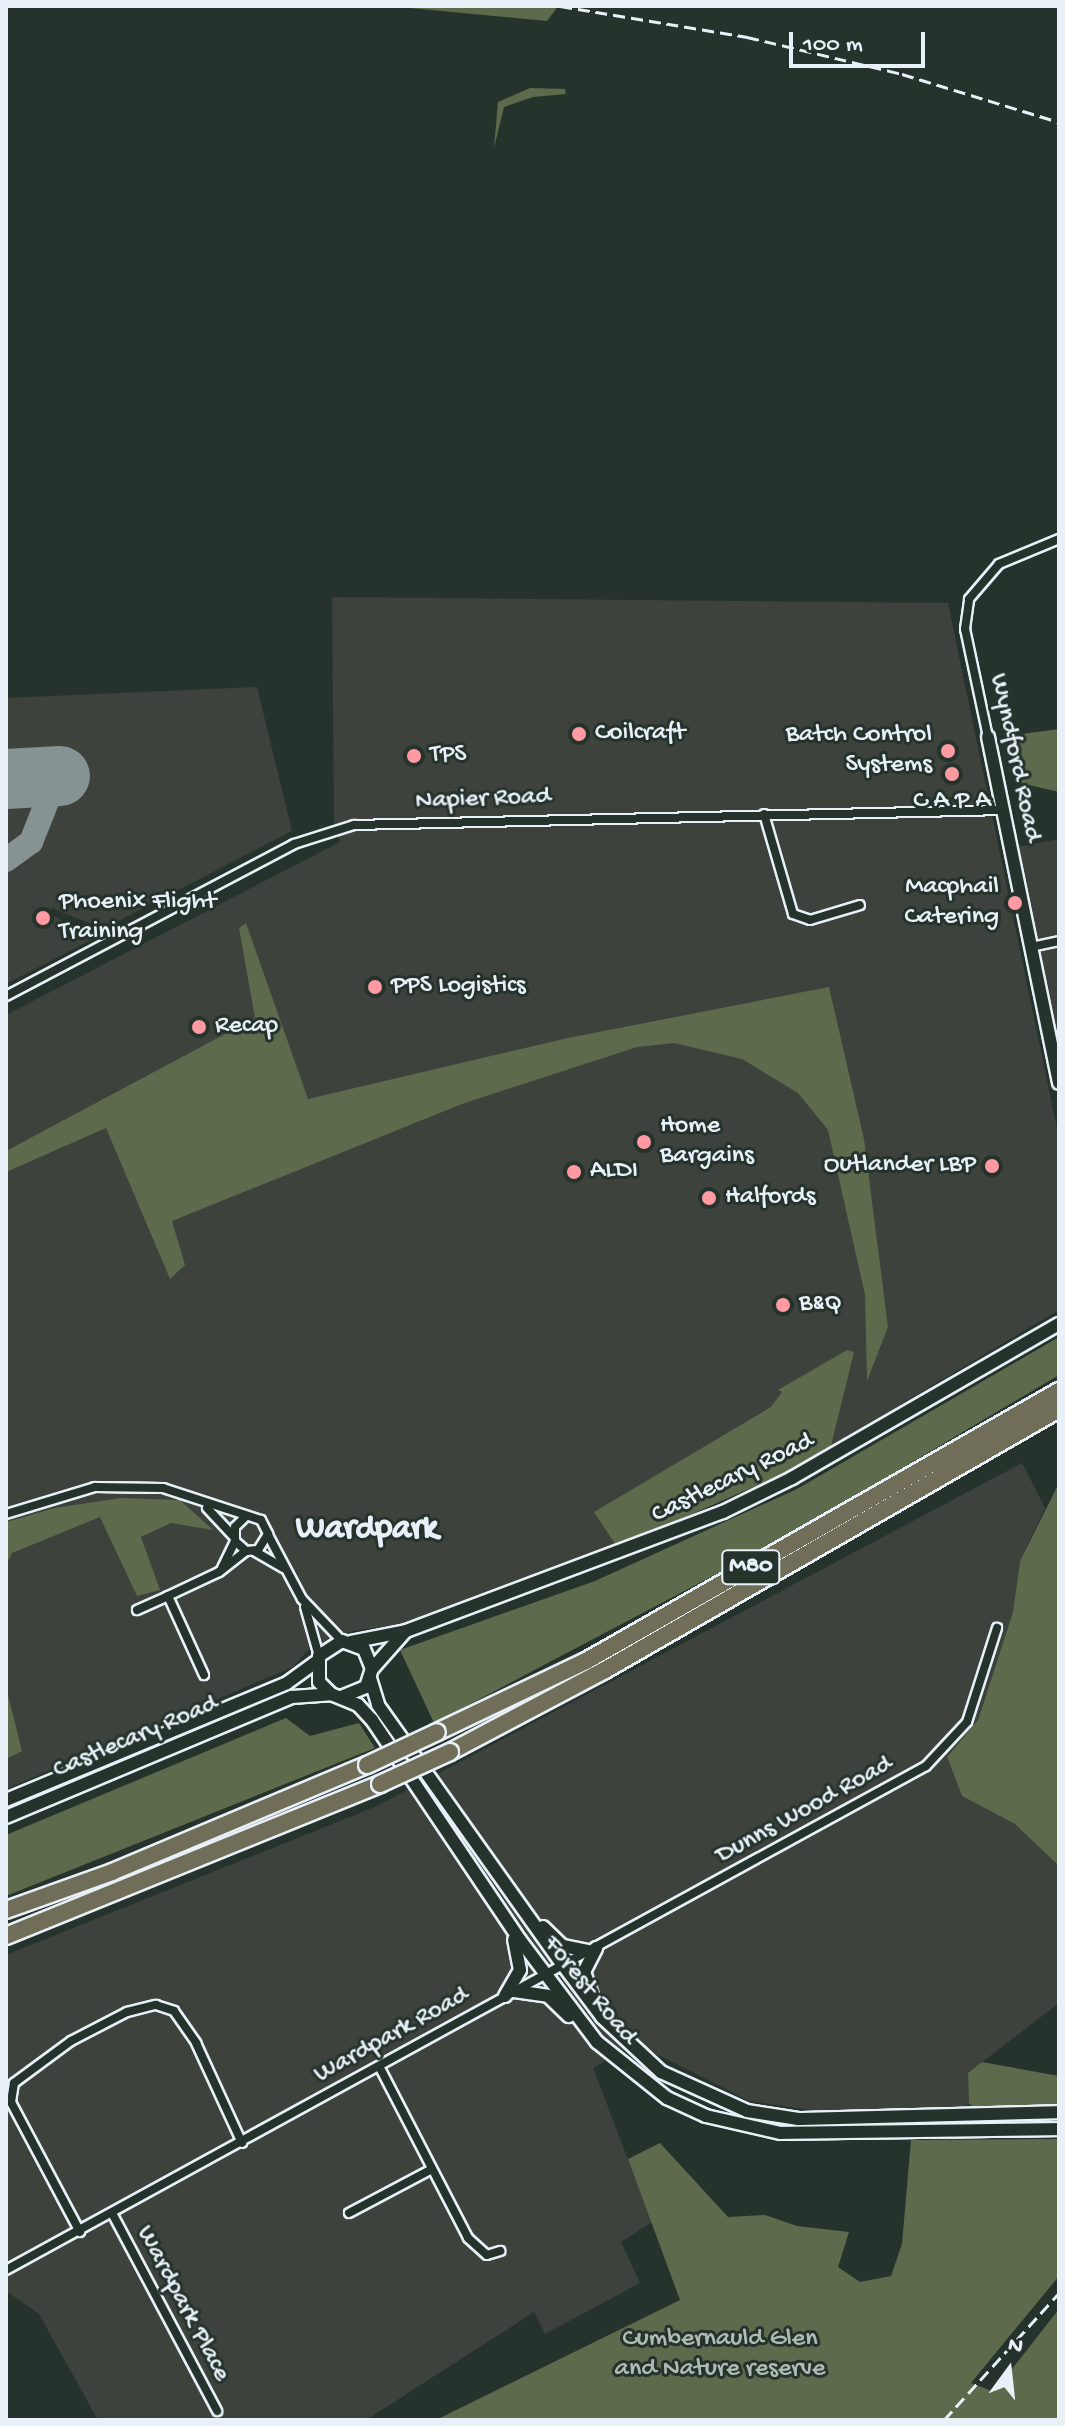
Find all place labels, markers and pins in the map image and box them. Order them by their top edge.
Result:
place label: Coilcraft [595,718,685,750]
place label: Batch Control Systems [786,720,932,782]
marker: Coilcraft [570,725,588,743]
place label: TPS [430,740,466,772]
marker: Batch Control Systems [939,742,957,760]
marker: TPS [405,747,423,765]
marker: C A P A [943,765,961,783]
place label: C A P A [913,786,991,818]
place label: Macphail Catering [904,872,999,934]
place label: Phoenix Flight Training [59,887,216,948]
marker: Macphail Catering [1006,894,1024,912]
marker: Phoenix Flight Training [34,909,52,927]
place label: PPS Logistics [391,971,526,1003]
marker: PPS Logistics [366,978,384,996]
place label: Recap [215,1011,278,1043]
marker: Recap [190,1018,208,1036]
place label: Home Bargains [660,1111,754,1172]
marker: Home Bargains [635,1133,653,1151]
place label: Outlander LBP [824,1150,976,1182]
place label: ALDI [590,1156,638,1188]
marker: Outlander LBP [983,1157,1001,1175]
marker: ALDI [565,1163,583,1181]
place label: Halfords [725,1182,815,1214]
marker: Halfords [700,1189,718,1207]
place label: B&Q [799,1289,842,1321]
marker: B&Q [774,1296,792,1314]

